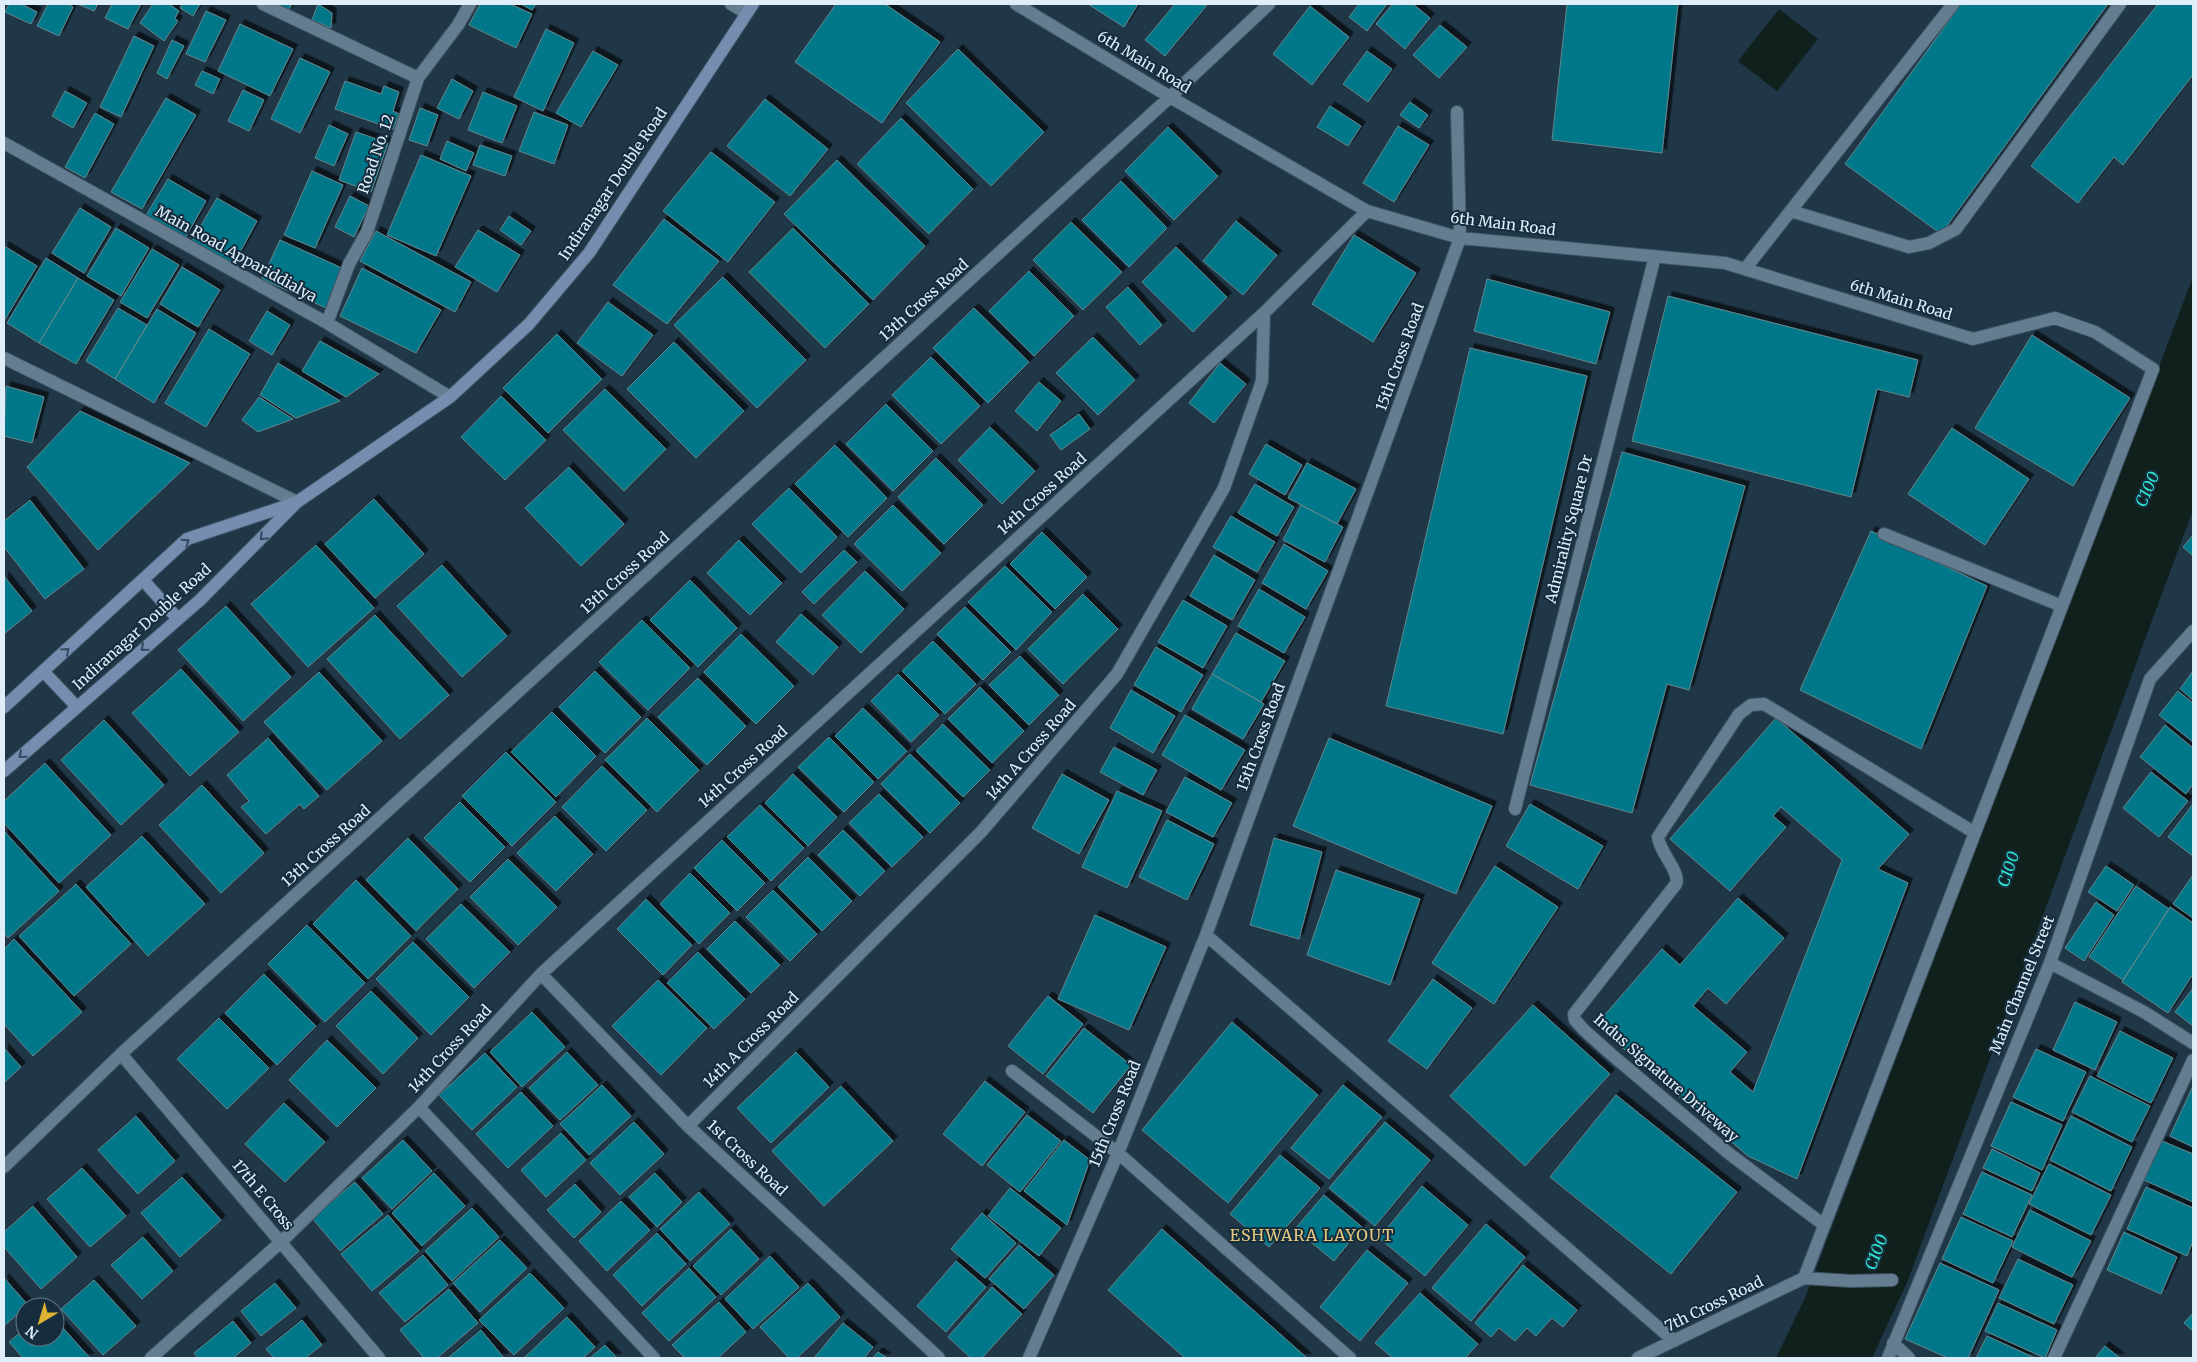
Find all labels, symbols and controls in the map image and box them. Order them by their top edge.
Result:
street label: 6th Main Road [1094,26,1195,97]
street label: Indiranagar Double Road [554,104,671,264]
street label: Road No. 12 [353,112,398,196]
street label: Main Road Appariddialya [152,201,320,306]
street label: 6th Main Road [1449,208,1557,239]
street label: 13th Cross Road [875,255,972,345]
street label: 6th Main Road [1848,275,1955,324]
street label: 15th Cross Road [1371,300,1428,413]
street label: 14th Cross Road [993,449,1090,539]
street label: Admirality Square Dr [1541,452,1596,606]
water label: C100 [2130,468,2164,510]
street label: 13th Cross Road [576,528,673,618]
one-way arrow [259,531,268,540]
one-way arrow [180,539,190,548]
street label: Indiranagar Double Road [68,559,215,694]
one-way arrow [141,643,150,652]
one-way arrow [60,648,69,657]
street label: 15th Cross Road [1232,680,1289,793]
street label: 14th A Cross Road [982,695,1080,804]
street label: 14th Cross Road [694,722,791,812]
one-way arrow [18,749,27,758]
street label: 13th Cross Road [277,801,374,891]
water label: C100 [1993,848,2023,890]
street label: Main Channel Street [1985,913,2058,1057]
street label: 14th A Cross Road [699,988,803,1092]
street label: 14th Cross Road [404,1001,495,1097]
street label: Indus Signature Driveway [1590,1009,1743,1146]
street label: 15th Cross Road [1085,1058,1145,1170]
street label: 1st Cross Road [703,1116,791,1200]
street label: 17th E Cross [228,1156,298,1234]
district label: ESHWARA LAYOUT [1230,1225,1394,1245]
water label: C100 [1860,1231,1892,1273]
street label: 7th Cross Road [1662,1272,1766,1336]
north arrow [15,1297,65,1347]
text: N [22,1322,42,1343]

